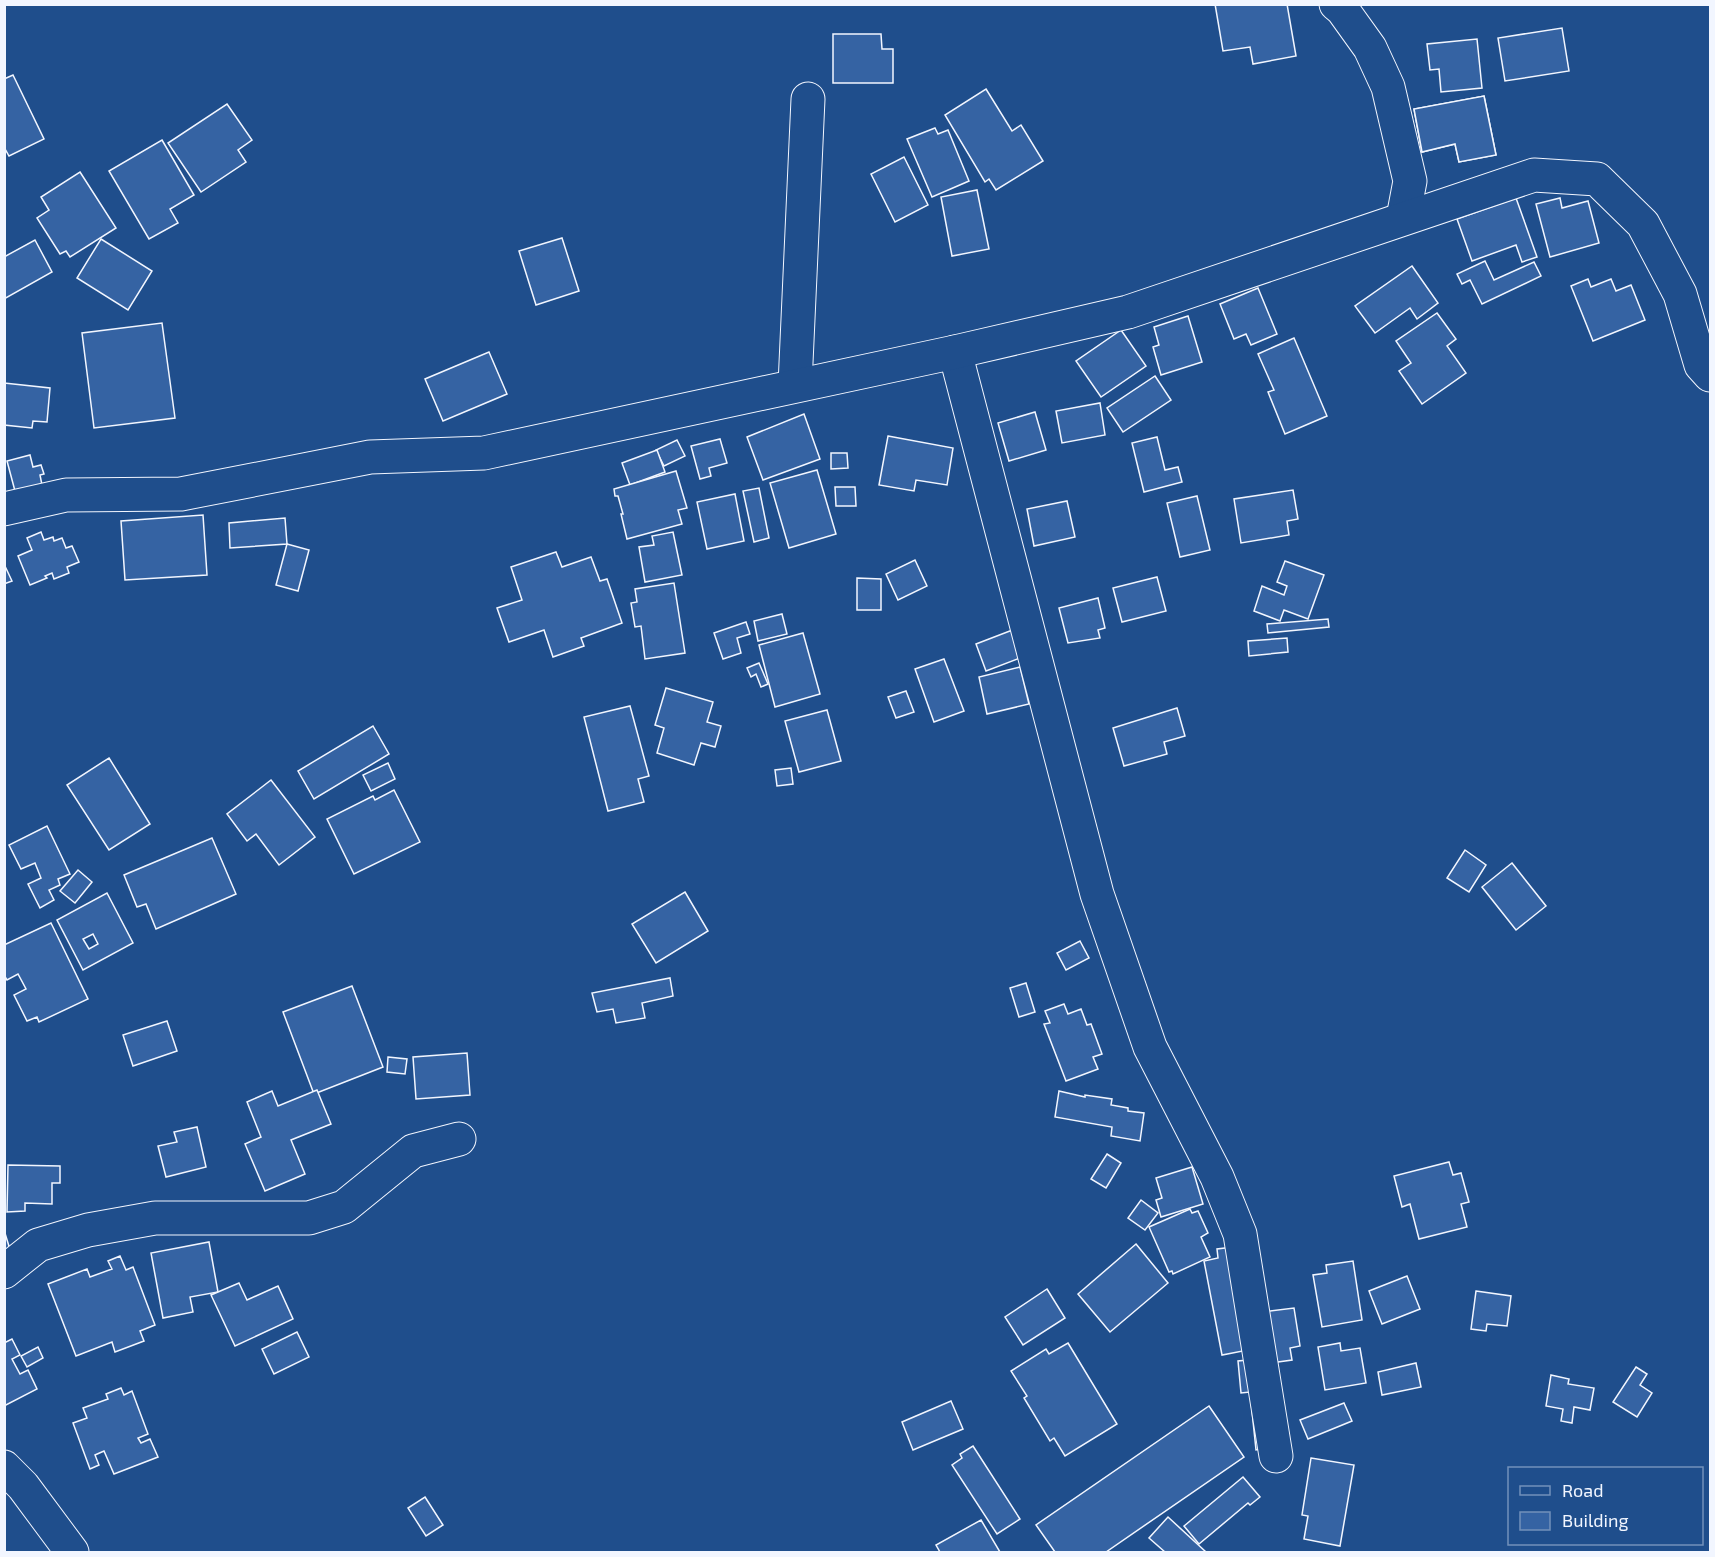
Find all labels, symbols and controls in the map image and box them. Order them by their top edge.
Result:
legend [1508,1467,1703,1545]
text: Road [1562,1479,1603,1501]
text: Building [1562,1509,1629,1531]

